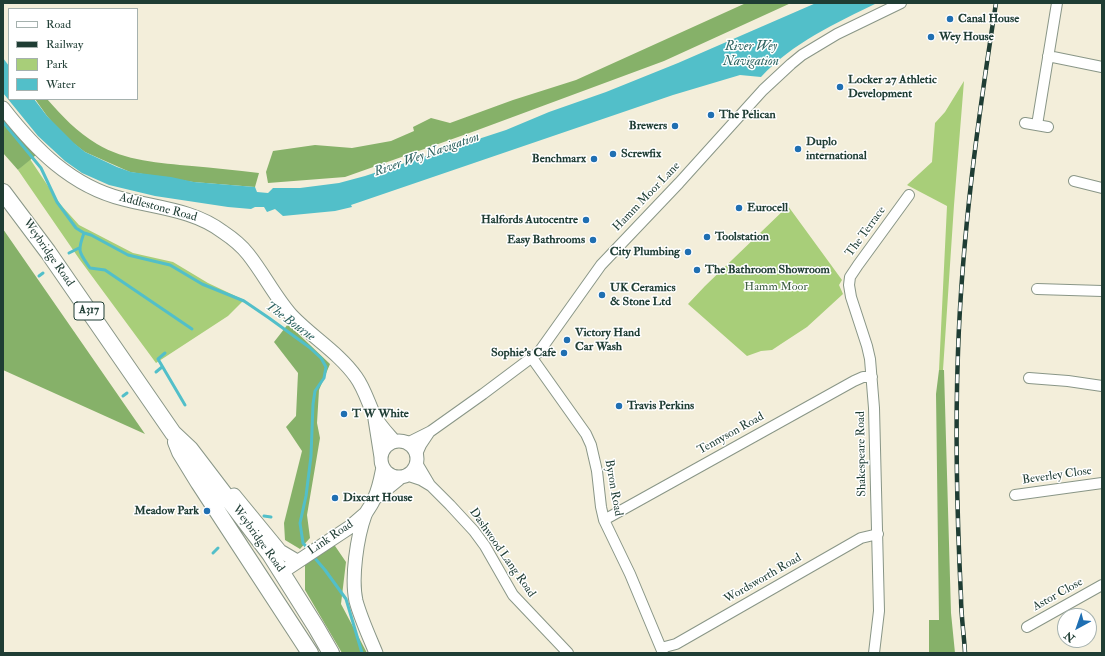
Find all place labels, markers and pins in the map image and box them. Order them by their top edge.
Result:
place label: Canal House [958,12,1019,26]
marker: Canal House [945,14,955,24]
place label: Wey House [939,30,994,44]
marker: Wey House [926,32,936,42]
place label: Locker 27 Athletic Development [848,73,937,101]
marker: Locker 27 Athletic Development [835,82,845,92]
place label: The Pelican [719,108,776,122]
marker: The Pelican [706,110,716,120]
place label: Brewers [629,119,667,133]
marker: Brewers [670,121,680,131]
place label: Duplo international [806,135,867,163]
marker: Duplo international [793,144,803,154]
place label: Screwfix [621,147,661,161]
marker: Screwfix [608,149,618,159]
place label: Benchmarx [532,152,586,166]
marker: Benchmarx [589,154,599,164]
place label: Eurocell [747,201,788,215]
marker: Eurocell [734,203,744,213]
place label: Halfords Autocentre [481,213,578,227]
marker: Halfords Autocentre [581,215,591,225]
place label: Toolstation [715,230,769,244]
marker: Toolstation [702,232,712,242]
place label: Easy Bathrooms [507,233,585,247]
marker: Easy Bathrooms [588,235,598,245]
place label: City Plumbing [610,245,680,259]
marker: City Plumbing [683,247,693,257]
place label: The Bathroom Showroom [705,263,830,277]
marker: The Bathroom Showroom [692,265,702,275]
place label: UK Ceramics & Stone Ltd [610,281,676,309]
marker: UK Ceramics & Stone Ltd [597,290,607,300]
place label: Victory Hand Car Wash [575,326,640,354]
marker: Victory Hand Car Wash [562,335,572,345]
place label: Sophie's Cafe [491,346,556,360]
marker: Sophie's Cafe [559,348,569,358]
place label: Travis Perkins [627,399,694,413]
marker: Travis Perkins [614,401,624,411]
place label: T W White [352,407,409,421]
marker: T W White [339,409,349,419]
place label: Dixcart House [343,491,413,505]
marker: Dixcart House [330,493,340,503]
place label: Meadow Park [134,504,199,518]
marker: Meadow Park [202,506,212,516]

